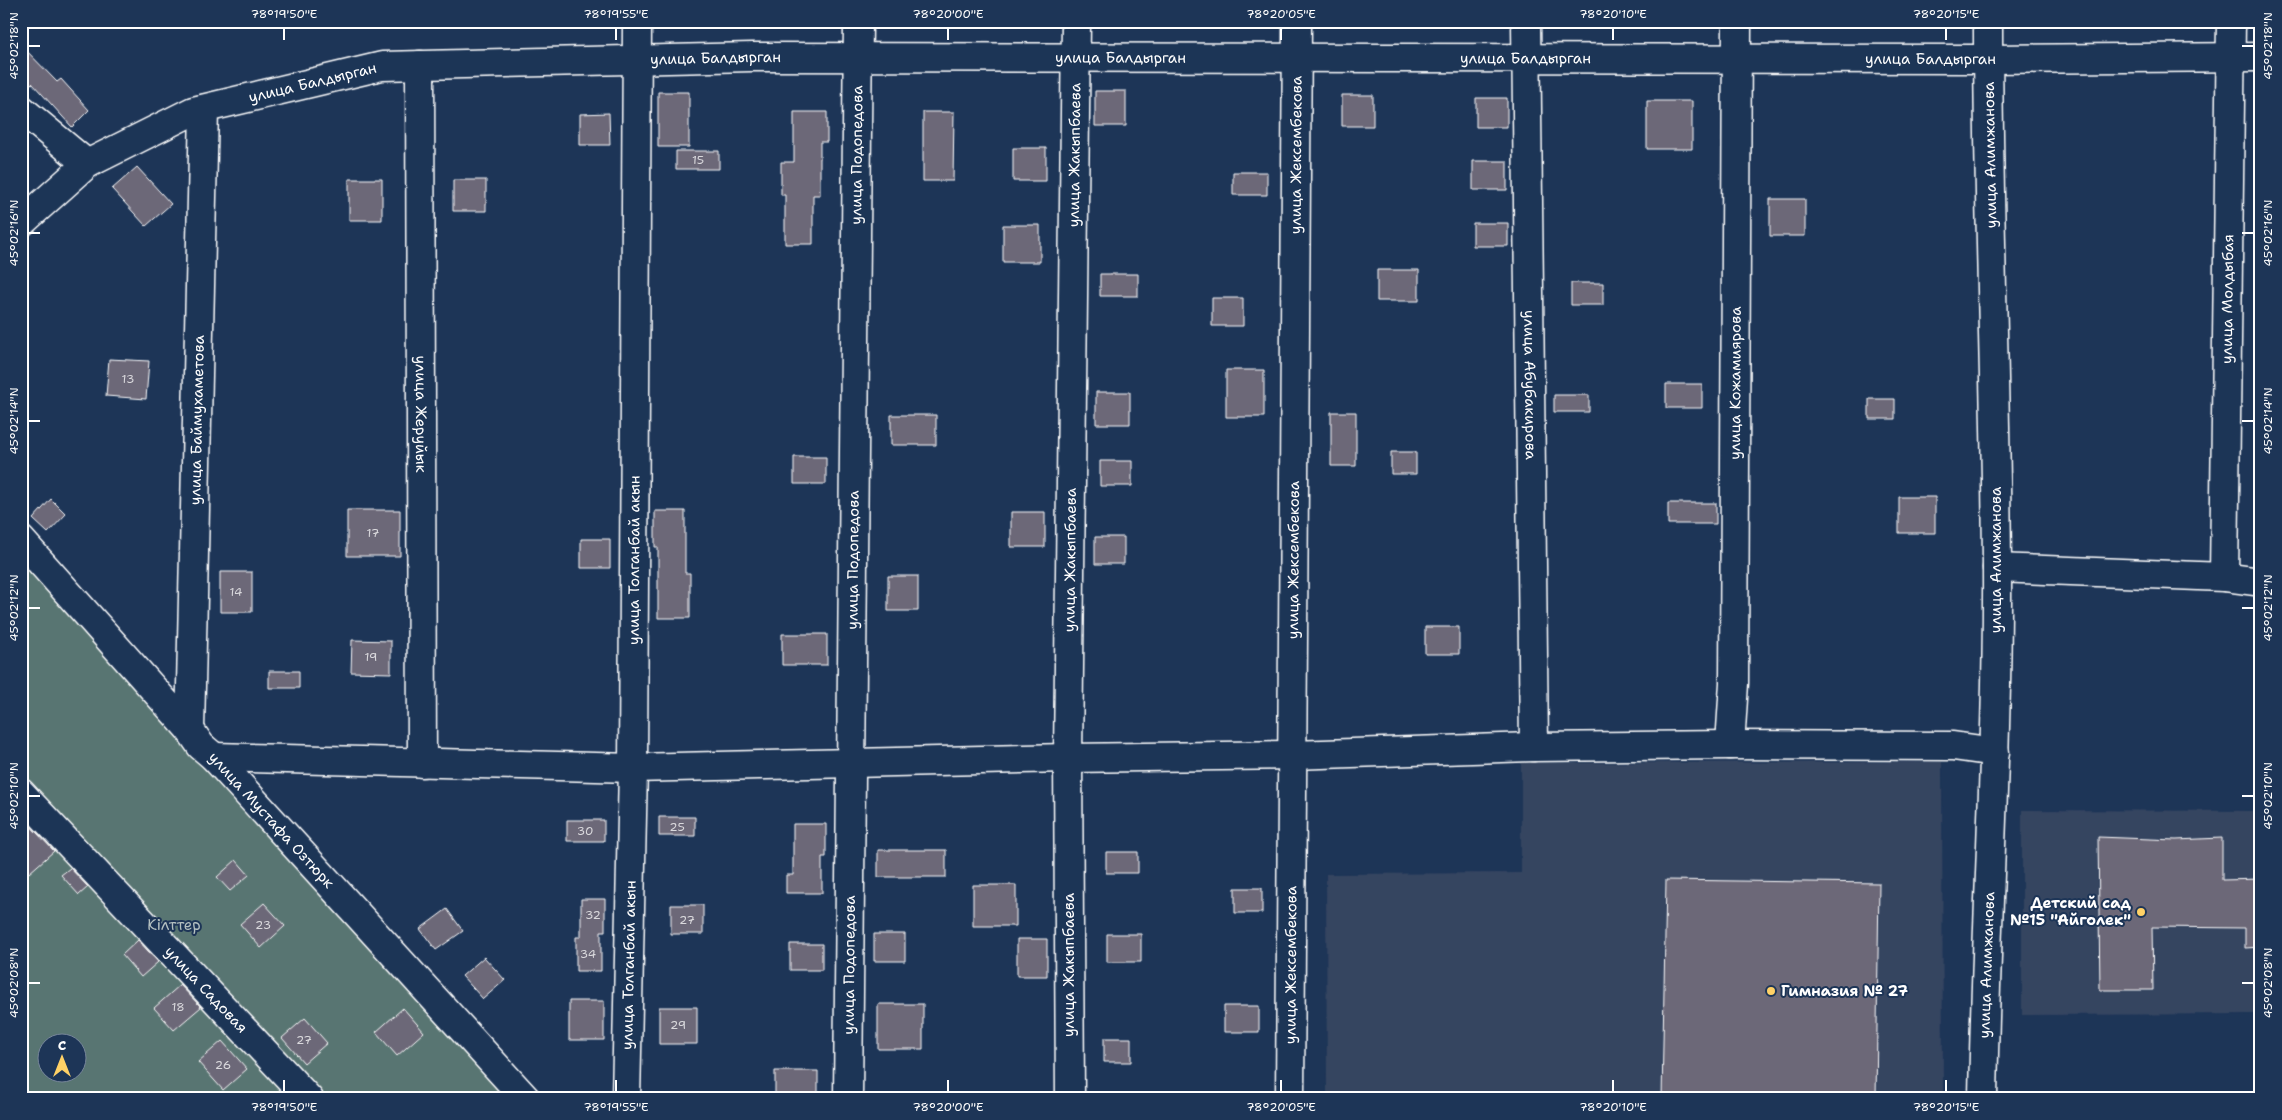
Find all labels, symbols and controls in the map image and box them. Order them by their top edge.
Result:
text: 78°19'50"E [251,6,317,22]
text: 78°19'55"E [583,6,649,22]
text: 78°20'00"E [913,6,983,22]
text: 78°20'05"E [1246,6,1316,22]
text: 78°20'10"E [1579,6,1647,22]
text: 78°20'15"E [1913,6,1979,22]
text: 45°02'18"N [6,12,22,80]
text: 45°02'18"N [2260,12,2276,80]
street label: улица Балдырган [650,47,781,69]
street label: улица Балдырган [1055,47,1186,68]
street label: улица Балдырган [1460,48,1591,68]
street label: улица Балдырган [1865,49,1996,69]
street label: улица Балдырган [247,58,379,107]
street label: улица Жексембекова [1286,75,1307,234]
street label: улица Алимжанова [1979,81,2001,228]
street label: улица Жакыпбаева [1064,82,1085,227]
street label: улица Подопедова [846,85,867,225]
house number: 15 [692,152,704,168]
text: 45°02'16"N [6,200,22,266]
text: 45°02'16"N [2260,200,2276,266]
street label: улица Молдыбая [2217,234,2238,364]
street label: улица Кожамиярова [1725,306,1746,460]
street label: улица Абубакирова [1519,310,1541,461]
street label: улица Баймухаметова [185,334,209,505]
street label: улица Жеруйык [411,355,431,473]
house number: 13 [122,371,134,387]
text: 45°02'14"N [6,387,22,455]
text: 45°02'14"N [2260,387,2276,455]
street label: улица Толганбай акын [624,475,645,645]
street label: улица Жексембекова [1283,480,1304,639]
street label: улица Алимжанова [1986,486,2006,633]
street label: улица Жакыпбаева [1059,487,1081,632]
street label: улица Подопедова [842,490,864,630]
house number: 17 [367,525,379,541]
text: 45°02'12"N [6,574,22,642]
text: 45°02'12"N [2260,574,2276,642]
house number: 14 [230,584,242,600]
house number: 19 [365,649,377,665]
street label: улица Мустафа Озтюрк [204,748,339,892]
text: 45°02'10"N [6,762,22,830]
text: 45°02'10"N [2260,762,2276,830]
house number: 25 [669,819,685,835]
house number: 30 [577,823,593,839]
street label: улица Толганбай акын [617,880,641,1050]
street label: улица Жексембекова [1280,885,1301,1044]
street label: улица Алимжанова [1974,891,1999,1039]
street label: улица Жакыпбаева [1059,892,1079,1037]
place label: Детский сад №15 "Айголек" [2010,893,2132,930]
street label: улица Подопедова [839,895,860,1035]
marker: Детский сад №15 "Айголек" [2135,906,2147,918]
house number: 32 [585,907,601,923]
house number: 27 [679,912,695,928]
park label: Кілттер [147,915,201,935]
house number: 23 [255,917,271,933]
street label: улица Садовая [160,942,252,1038]
house number: 34 [580,946,596,962]
text: 45°02'08"N [6,948,22,1018]
text: 45°02'08"N [2260,948,2276,1018]
place label: Гимназия № 27 [1781,981,1909,1001]
marker: Гимназия № 27 [1765,985,1777,997]
house number: 18 [171,999,185,1015]
house number: 29 [670,1017,686,1033]
north arrow [38,1032,88,1082]
house number: 27 [296,1032,312,1048]
text: С [58,1036,66,1054]
house number: 26 [215,1057,231,1073]
text: 78°19'50"E [251,1099,317,1115]
text: 78°19'55"E [583,1099,649,1115]
text: 78°20'00"E [913,1099,983,1115]
text: 78°20'05"E [1246,1099,1316,1115]
text: 78°20'10"E [1579,1099,1647,1115]
text: 78°20'15"E [1913,1099,1979,1115]

